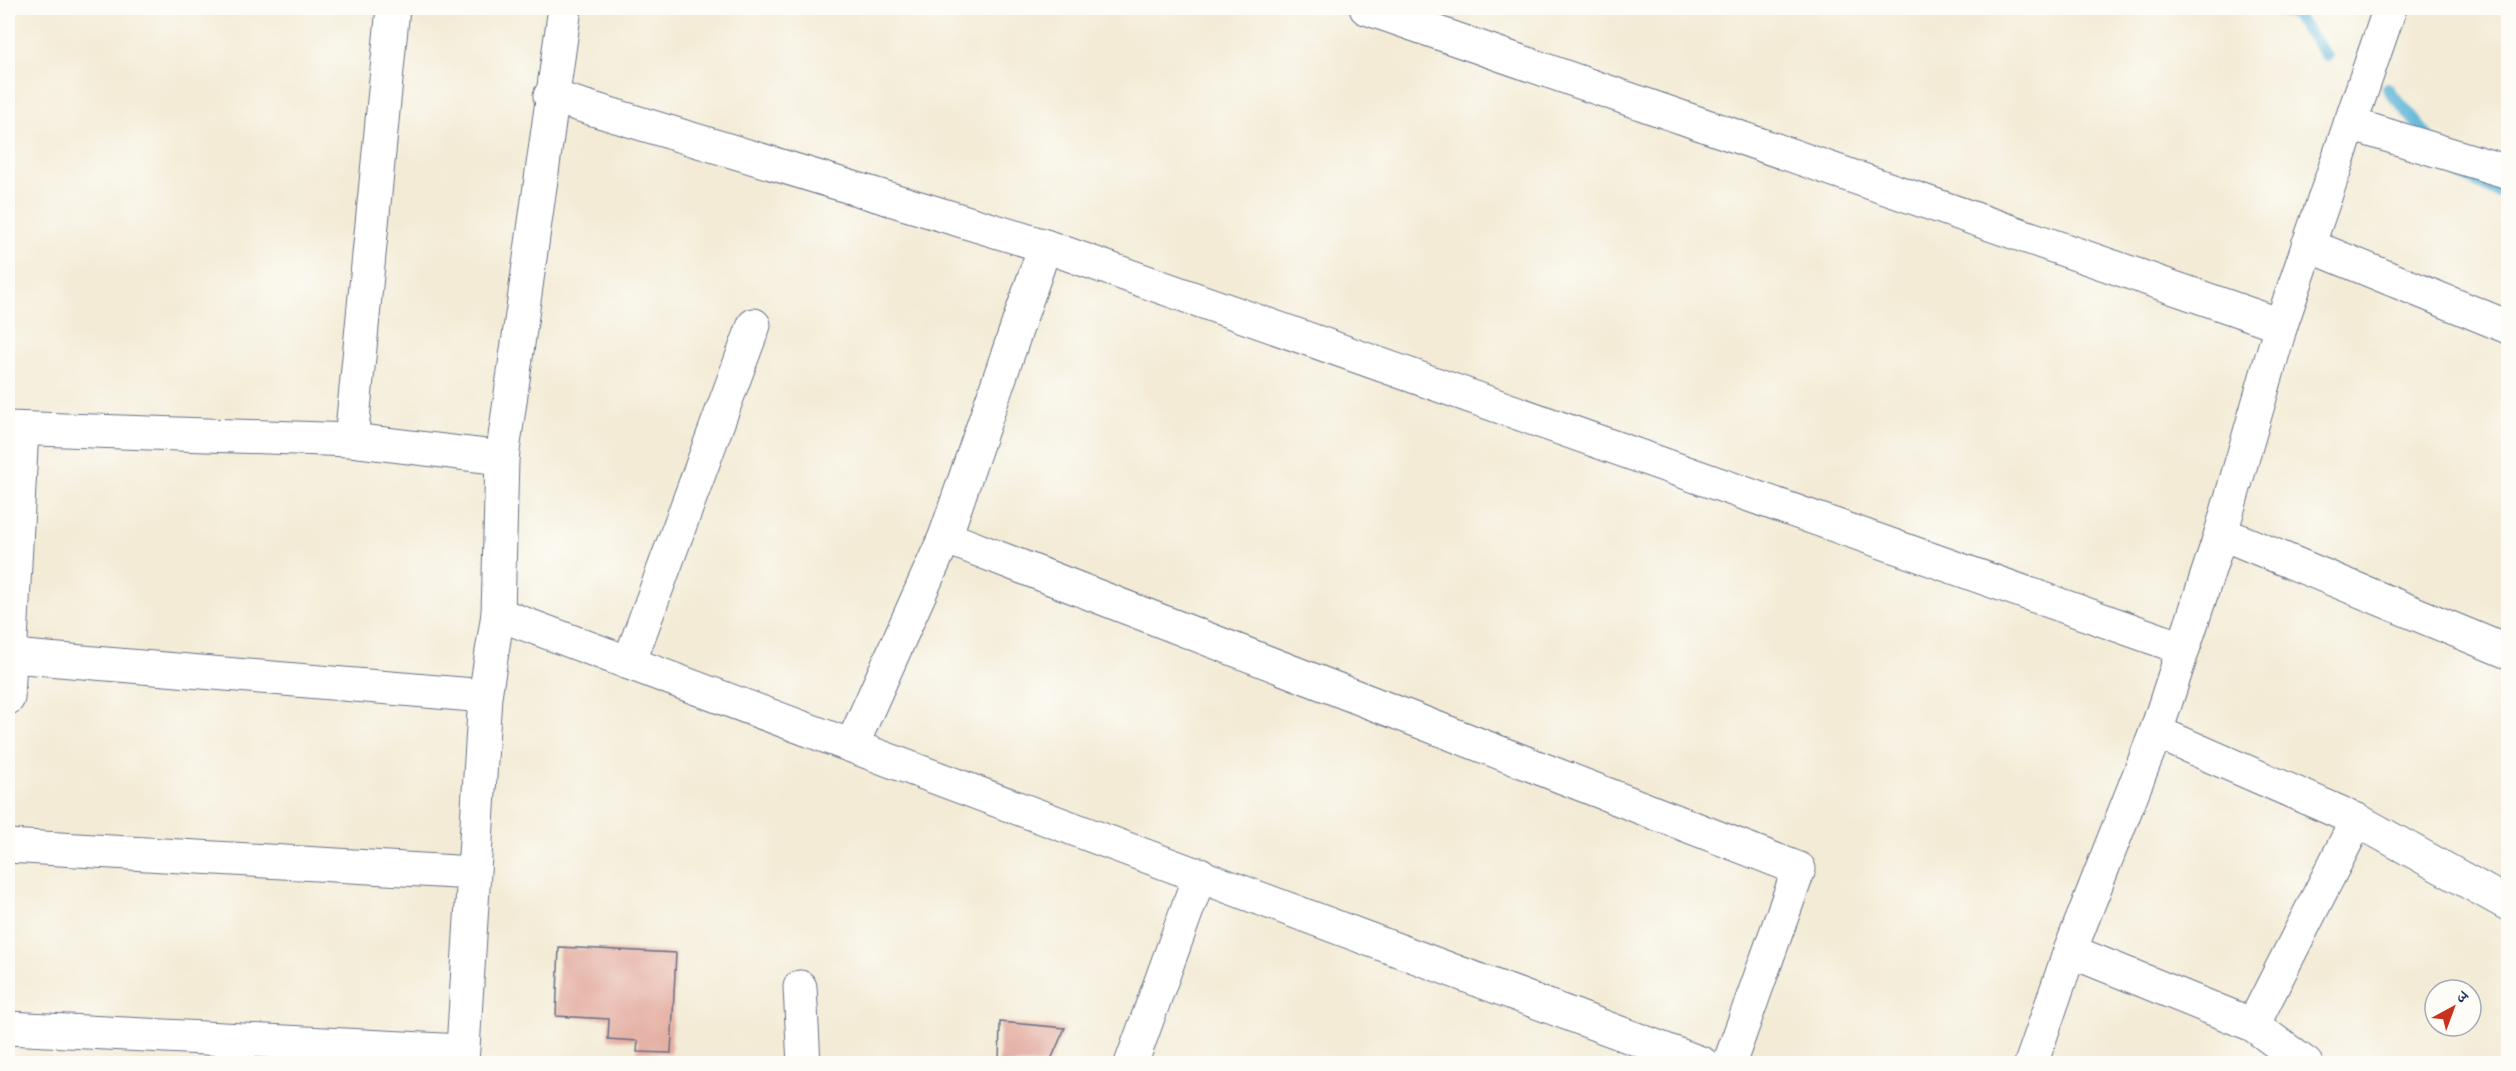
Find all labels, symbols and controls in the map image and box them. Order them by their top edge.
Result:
north arrow [2423,978,2483,1038]
text: उ [2452,989,2471,1008]

